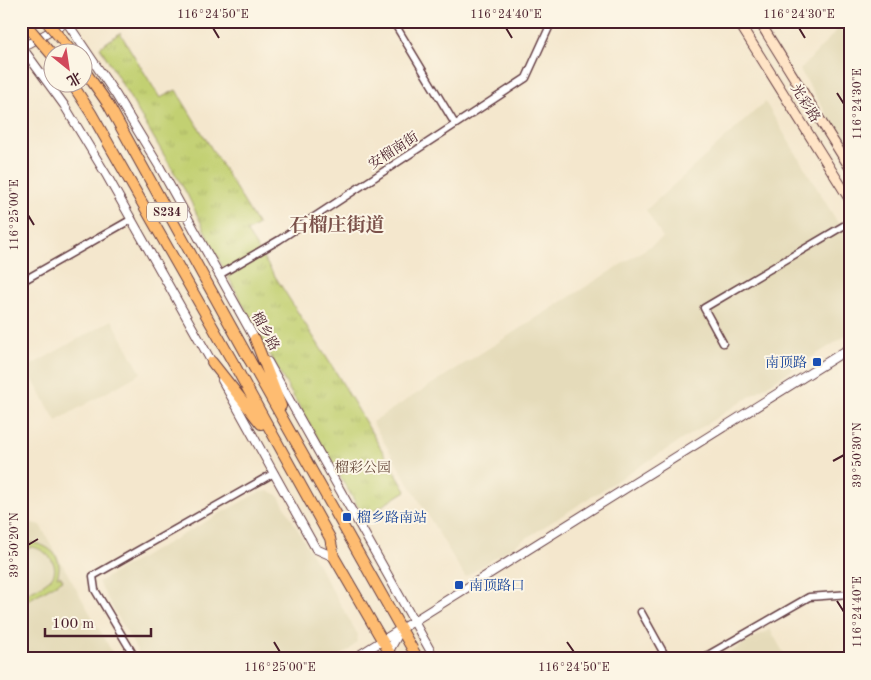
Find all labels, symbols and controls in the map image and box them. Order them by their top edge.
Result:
text: 116°24'50"E [177,8,249,21]
text: 116°24'40"E [470,9,542,21]
text: 116°24'30"E [763,9,835,21]
north arrow [42,42,92,92]
text: 116°24'30"E [852,68,864,140]
text: 北 [64,69,84,89]
street label: 光彩路 [788,81,823,125]
street label: 安榴南街 [366,129,421,172]
text: 116°25'00"E [8,179,21,251]
road number: S234 [147,202,187,222]
district label: 石榴庄街道 [289,214,385,236]
street label: 榴乡路 [249,309,282,353]
place label: 南顶路 [765,355,807,370]
marker: 南顶路 [811,356,823,368]
text: 39°50'30"N [851,422,864,488]
park label: 榴彩公园 [335,460,391,475]
place label: 榴乡路南站 [357,510,427,525]
marker: 榴乡路南站 [341,511,353,523]
text: 39°50'20"N [8,512,21,578]
text: 116°24'40"E [852,576,864,648]
place label: 南顶路口 [469,578,525,593]
marker: 南顶路口 [453,579,465,591]
scale bar [45,605,151,637]
text: 100 m [52,617,94,632]
text: 116°25'00"E [244,661,316,674]
text: 116°24'50"E [538,661,610,674]

